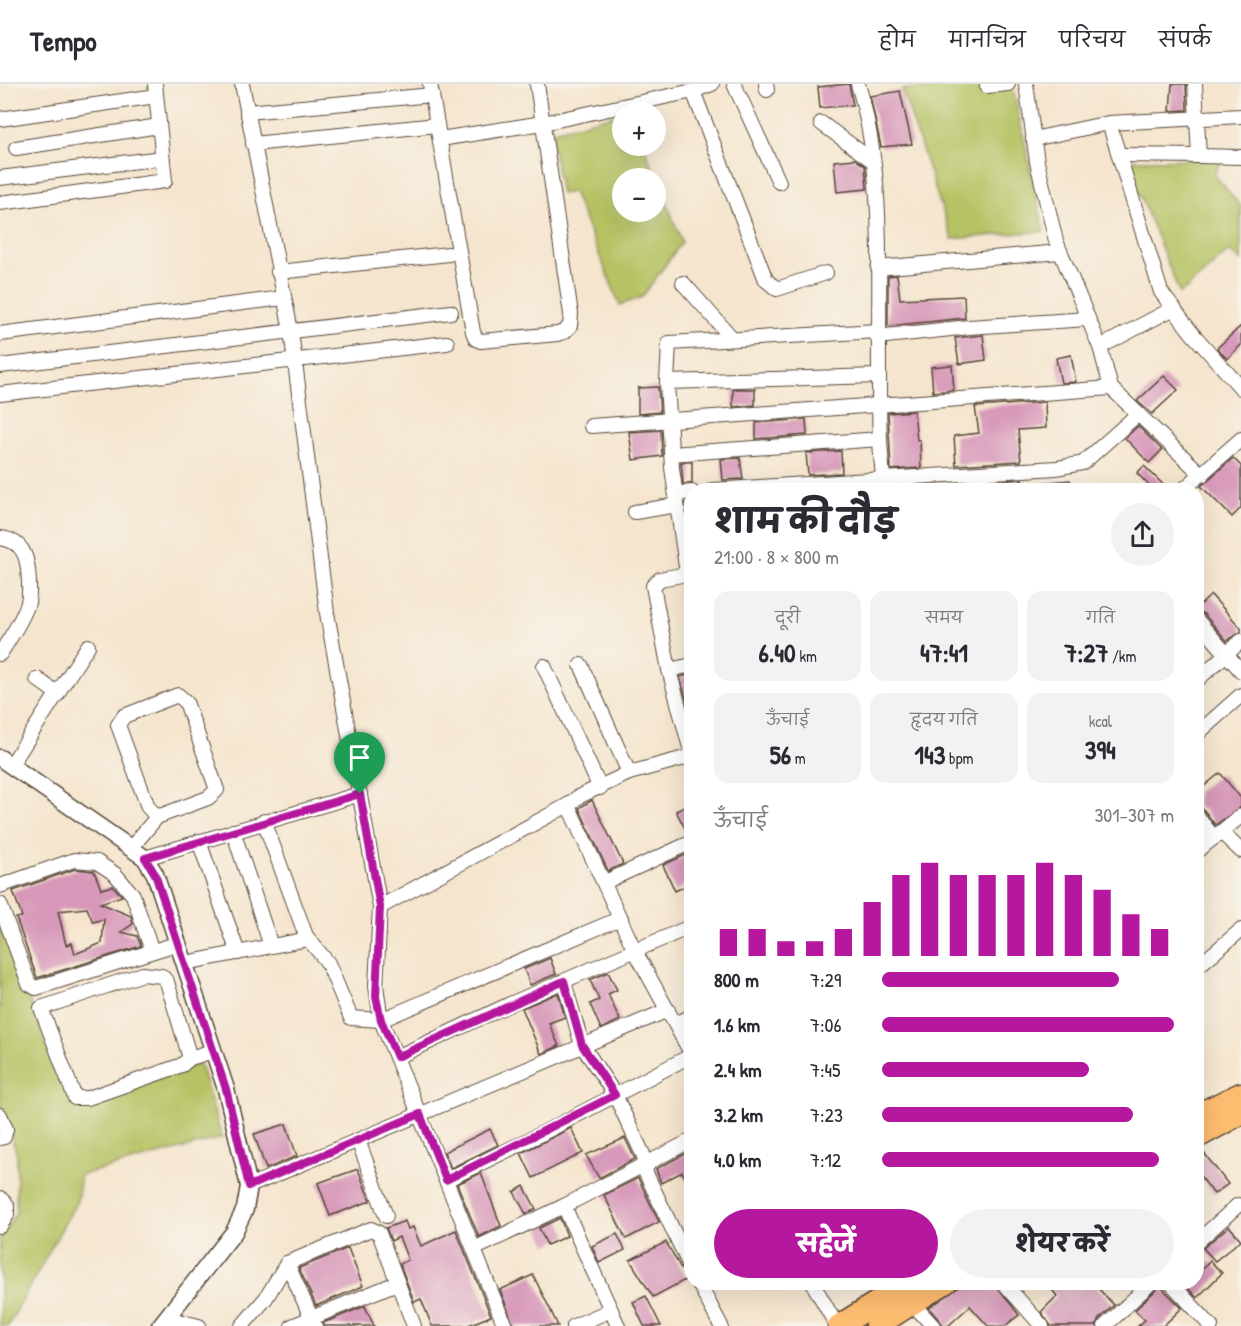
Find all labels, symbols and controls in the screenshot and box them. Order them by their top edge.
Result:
text: Tempo [30,22,97,60]
text: होम [879,25,916,54]
text: मानचित्र [949,25,1026,54]
text: परिचय [1059,25,1125,54]
text: संपर्क [1158,25,1211,54]
map controls [612,102,666,222]
button: + [612,102,666,156]
button: − [612,168,666,222]
text: शाम की दौड़ [714,498,897,542]
button: share [1111,503,1174,566]
text: 21:00 · 8 × 800 m [714,543,839,570]
text: दूरी [775,606,800,628]
text: समय [925,606,963,628]
text: गति [1086,606,1115,628]
text: 6.40 [758,635,796,670]
text: 47:41 [920,635,968,670]
text: 7:27 [1064,635,1108,670]
text: km [796,645,817,667]
text: /km [1108,645,1136,667]
text: ऊँचाई [766,708,809,730]
text: हृदय गति [910,708,978,730]
text: kcal [1089,710,1112,732]
pin [334,732,385,794]
text: 394 [1085,732,1116,767]
text: 56 [770,737,791,772]
text: 143 [915,737,945,772]
icon: arrive [343,741,376,774]
text: m [791,747,806,769]
text: bpm [945,747,973,769]
text: 301–307 m [1094,801,1174,828]
text: ऊँचाई [714,806,768,833]
text: 800 m [714,966,759,993]
text: 7:29 [810,966,841,993]
text: 1.6 km [714,1011,760,1038]
text: 7:06 [810,1011,841,1038]
text: 2.4 km [714,1056,762,1083]
text: 7:45 [810,1056,841,1083]
text: 3.2 km [714,1101,763,1128]
text: 7:23 [810,1101,843,1128]
text: 4.0 km [714,1146,761,1173]
text: 7:12 [810,1146,841,1173]
button: सहेजें [714,1209,938,1278]
button: शेयर करें [950,1209,1174,1278]

